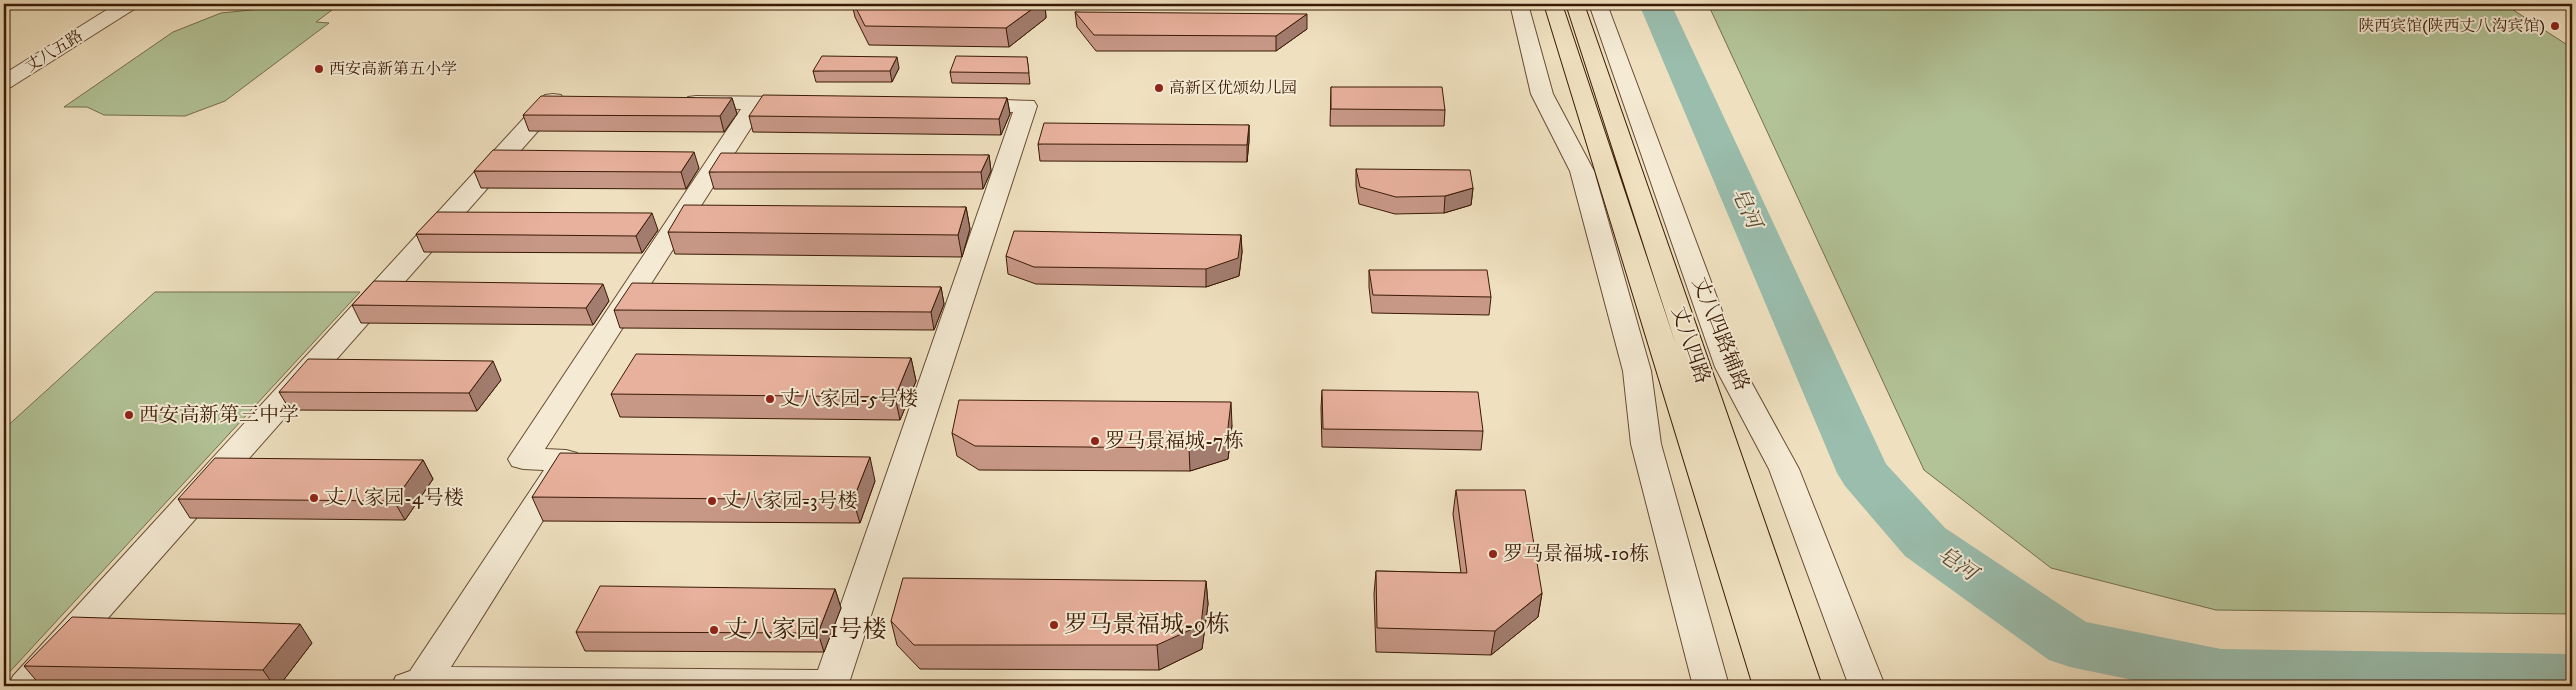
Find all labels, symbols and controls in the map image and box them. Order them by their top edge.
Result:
place label: 陕西宾馆(陕西丈八沟宾馆) [2358,16,2545,36]
marker: 陕西宾馆(陕西丈八沟宾馆) [2549,20,2561,32]
street label: 丈八五路 [22,26,86,76]
place label: 西安高新第五小学 [329,59,457,79]
marker: 西安高新第五小学 [313,63,325,75]
place label: 高新区优颂幼儿园 [1169,78,1297,98]
marker: 高新区优颂幼儿园 [1153,82,1165,94]
water label: 皂河 [1726,184,1768,236]
street label: 丈八四路辅路 [1686,274,1754,394]
street label: 丈八四路 [1666,303,1714,387]
place label: 丈八家园-5号楼 [780,387,918,412]
marker: 丈八家园-5号楼 [764,393,776,405]
place label: 西安高新第三中学 [139,403,299,428]
marker: 西安高新第三中学 [123,409,135,421]
place label: 罗马景福城-7栋 [1105,429,1244,454]
marker: 罗马景福城-7栋 [1089,435,1101,447]
place label: 丈八家园-4号楼 [324,486,464,511]
place label: 丈八家园-3号楼 [722,489,858,514]
marker: 丈八家园-4号楼 [308,492,320,504]
marker: 丈八家园-3号楼 [706,495,718,507]
water label: 皂河 [1932,541,1985,589]
place label: 罗马景福城-10栋 [1503,542,1649,567]
marker: 罗马景福城-10栋 [1487,548,1499,560]
place label: 罗马景福城-9栋 [1064,610,1230,640]
place label: 丈八家园-1号楼 [724,615,887,645]
marker: 罗马景福城-9栋 [1048,619,1060,631]
marker: 丈八家园-1号楼 [708,624,720,636]

